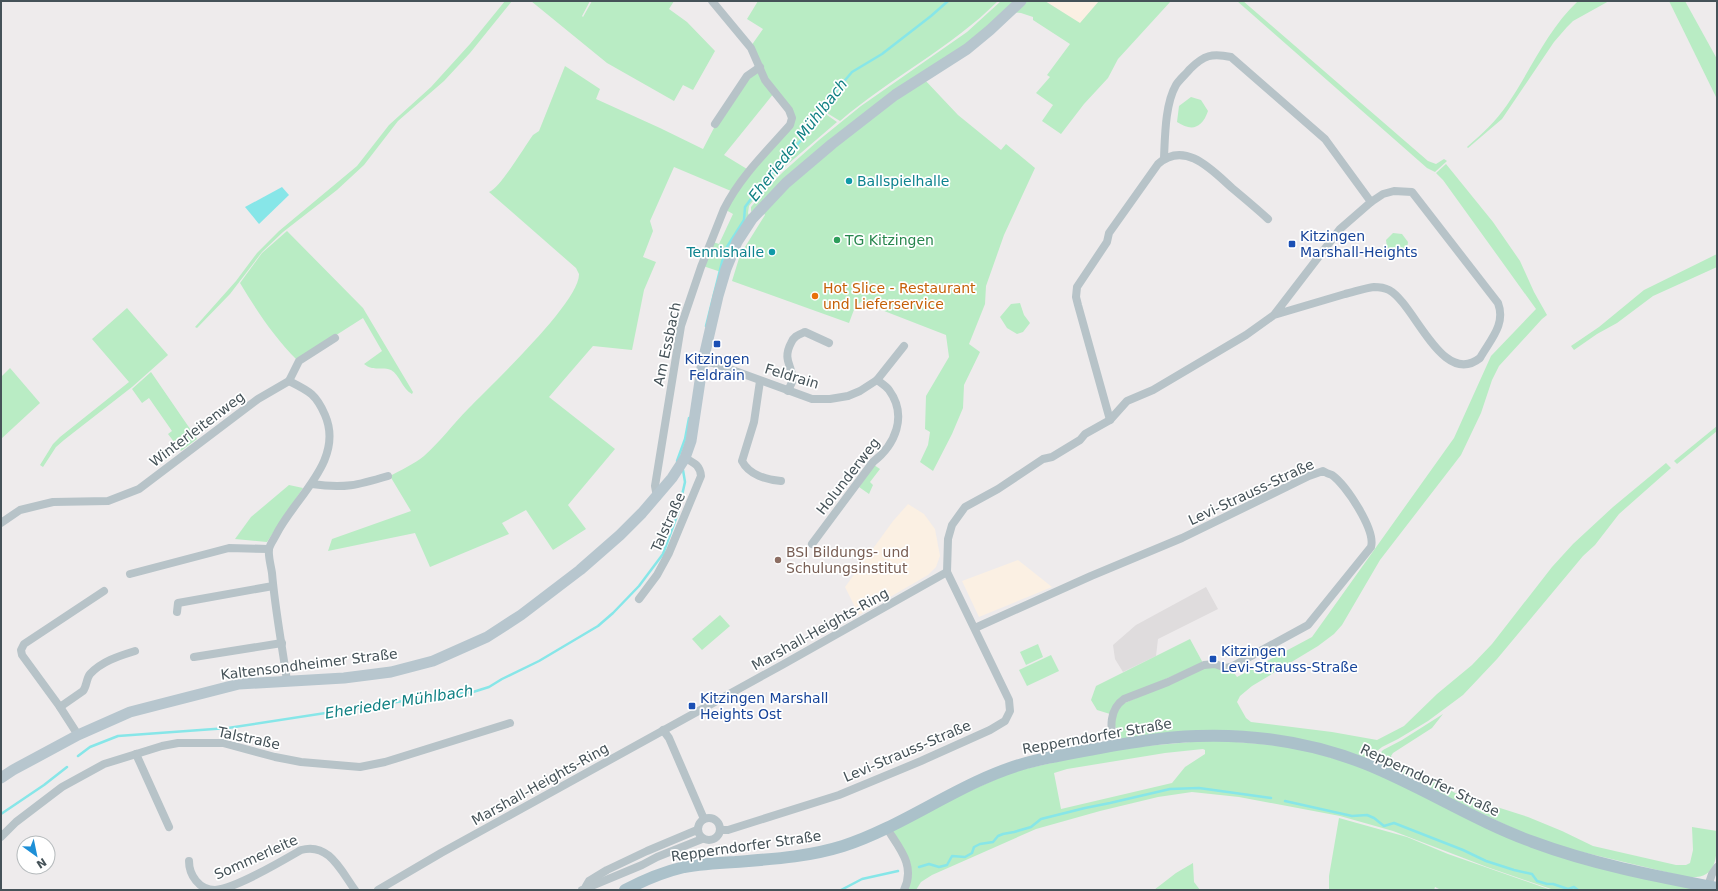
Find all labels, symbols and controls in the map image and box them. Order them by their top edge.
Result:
water label: Eherieder Mühlbach [745,75,851,205]
place label: Ballspielhalle [857,173,949,189]
marker: Ballspielhalle [844,176,854,186]
place label: Kitzingen Marshall-Heights [1300,228,1418,260]
place label: TG Kitzingen [844,232,934,248]
marker: TG Kitzingen [832,235,842,245]
marker: Kitzingen Marshall-Heights [1287,239,1297,249]
place label: Tennishalle [685,244,764,260]
marker: Tennishalle [767,247,777,257]
place label: Hot Slice - Restaurant und Lieferservice [823,280,976,312]
marker: Hot Slice - Restaurant und Lieferservice [810,291,820,301]
street label: Am Essbach [650,301,684,387]
marker: Kitzingen Feldrain [712,339,722,349]
place label: Kitzingen Feldrain [684,351,750,383]
street label: Feldrain [763,360,821,392]
street label: Winterleitenweg [146,388,248,470]
street label: Holunderweg [813,434,883,518]
street label: Levi-Strauss-Straße [1186,456,1316,528]
street label: Talstraße [647,490,688,555]
place label: BSI Bildungs- und Schulungsinstitut [786,544,909,576]
marker: BSI Bildungs- und Schulungsinstitut [773,555,783,565]
street label: Marshall-Heights-Ring [749,585,891,673]
place label: Kitzingen Levi-Strauss-Straße [1221,643,1358,675]
street label: Kaltensondheimer Straße [220,645,398,683]
marker: Kitzingen Levi-Strauss-Straße [1208,654,1218,664]
water label: Eherieder Mühlbach [323,681,475,723]
place label: Kitzingen Marshall Heights Ost [700,690,828,722]
marker: Kitzingen Marshall Heights Ost [687,701,697,711]
street label: Repperndorfer Straße [1021,715,1173,757]
street label: Levi-Strauss-Straße [841,717,973,785]
street label: Talstraße [215,723,282,752]
street label: Marshall-Heights-Ring [469,740,611,828]
street label: Repperndorfer Straße [1358,741,1502,819]
street label: Repperndorfer Straße [670,828,822,864]
street label: Sommerleite [212,831,300,883]
north arrow [16,835,56,875]
text: N [34,855,49,871]

